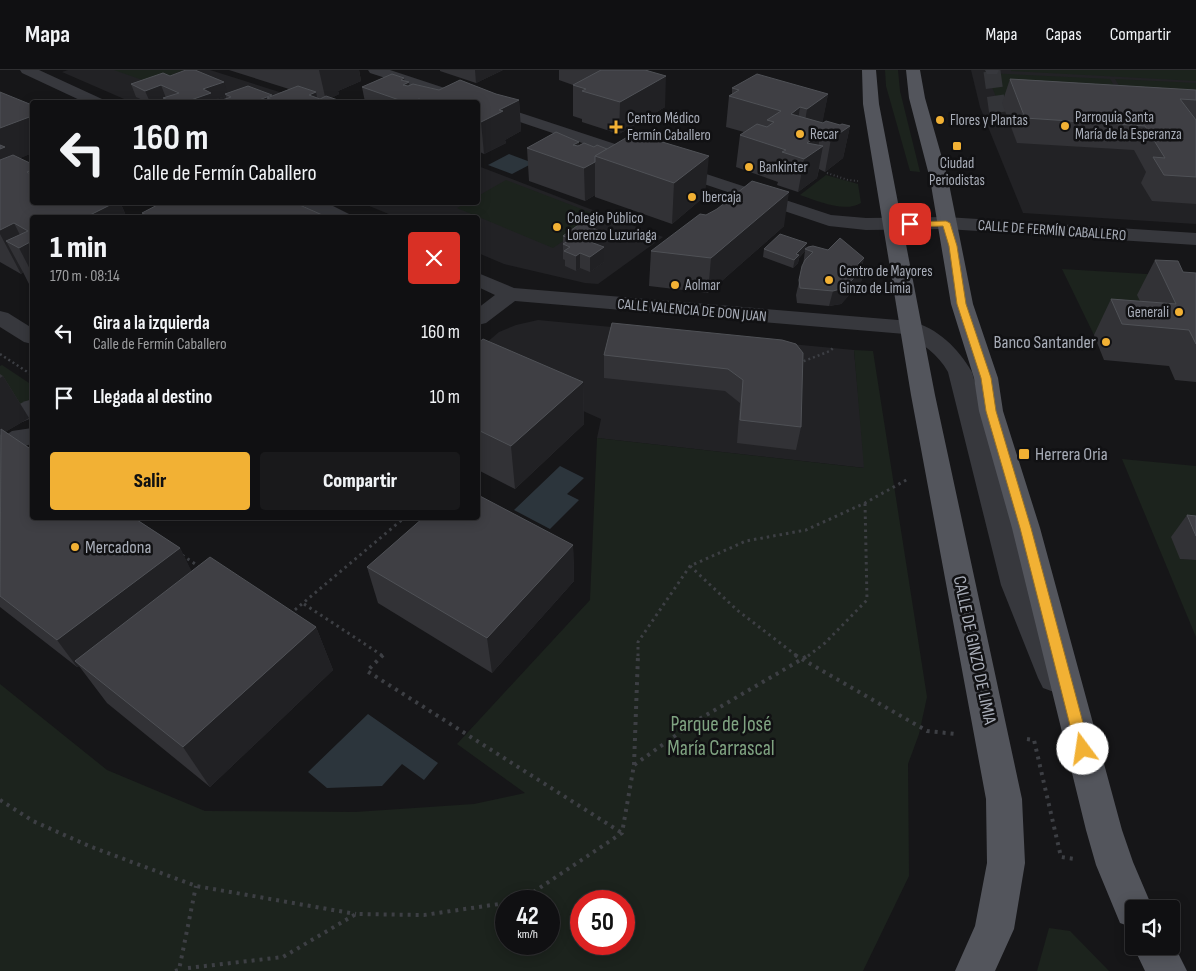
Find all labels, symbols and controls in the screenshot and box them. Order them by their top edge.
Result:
text: Mapa [25,20,70,49]
text: Mapa [985,24,1017,45]
text: Capas [1045,24,1082,45]
text: Compartir [1110,24,1171,45]
place label: Parroquia Santa María de la Esperanza [1075,108,1182,144]
place label: Centro Médico Fermín Caballero [627,109,711,145]
place label: Flores y Plantas [950,111,1028,130]
marker: Flores y Plantas [934,114,946,126]
text: 160 m [133,117,209,160]
icon: left [50,120,115,185]
marker: Centro Médico Fermín Caballero [609,120,623,134]
marker: Parroquia Santa María de la Esperanza [1059,120,1071,132]
place label: Recar [810,125,839,144]
marker: Recar [794,128,806,140]
marker: Ciudad Periodistas [951,140,963,152]
place label: Ciudad Periodistas [929,154,985,190]
place label: Bankinter [759,158,808,177]
text: Calle de Fermín Caballero [133,160,317,187]
marker: Bankinter [743,161,755,173]
place label: Ibercaja [702,188,742,207]
marker: Ibercaja [686,191,698,203]
pin [889,203,931,245]
place label: Colegio Público Lorenzo Luzuriaga [567,209,657,245]
icon: arrive [896,210,924,238]
street label: CALLE DE FERMÍN CABALLERO [977,216,1127,245]
marker: Colegio Público Lorenzo Luzuriaga [551,221,563,233]
text: 1 min [50,230,107,266]
button: close [408,232,460,284]
place label: Centro de Mayores Ginzo de Limia [839,262,933,298]
text: 170 m · 08:14 [50,267,120,286]
marker: Centro de Mayores Ginzo de Limia [823,274,835,286]
place label: Aolmar [684,276,721,295]
marker: Aolmar [669,279,681,291]
street label: CALLE VALENCIA DE DON JUAN [616,295,767,326]
place label: Generali [1127,303,1169,322]
marker: Generali [1173,306,1185,318]
text: Gira a la izquierda [93,312,210,335]
icon: left [50,319,78,347]
text: 160 m [421,321,460,344]
place label: Banco Santander [993,332,1096,353]
text: Calle de Fermín Caballero [93,335,227,354]
marker: Banco Santander [1100,336,1112,348]
icon: arrive [50,384,78,412]
text: Llegada al destino [93,386,212,409]
text: 10 m [430,386,460,409]
place label: Herrera Oria [1035,444,1108,465]
marker: Herrera Oria [1017,447,1031,461]
button: Salir [50,452,250,510]
button: Compartir [260,452,460,510]
place label: Mercadona [85,537,151,558]
marker: Mercadona [69,541,81,553]
street label: CALLE DE GINZO DE LIMIA [948,574,1001,727]
park label: Parque de José María Carrascal [667,712,775,761]
position arrow [1056,722,1108,774]
speed limit sign: 50 [570,890,635,955]
map controls [1125,900,1180,955]
button: sound [1125,900,1180,955]
text: 42 [516,901,539,932]
text: km/h [517,927,538,942]

